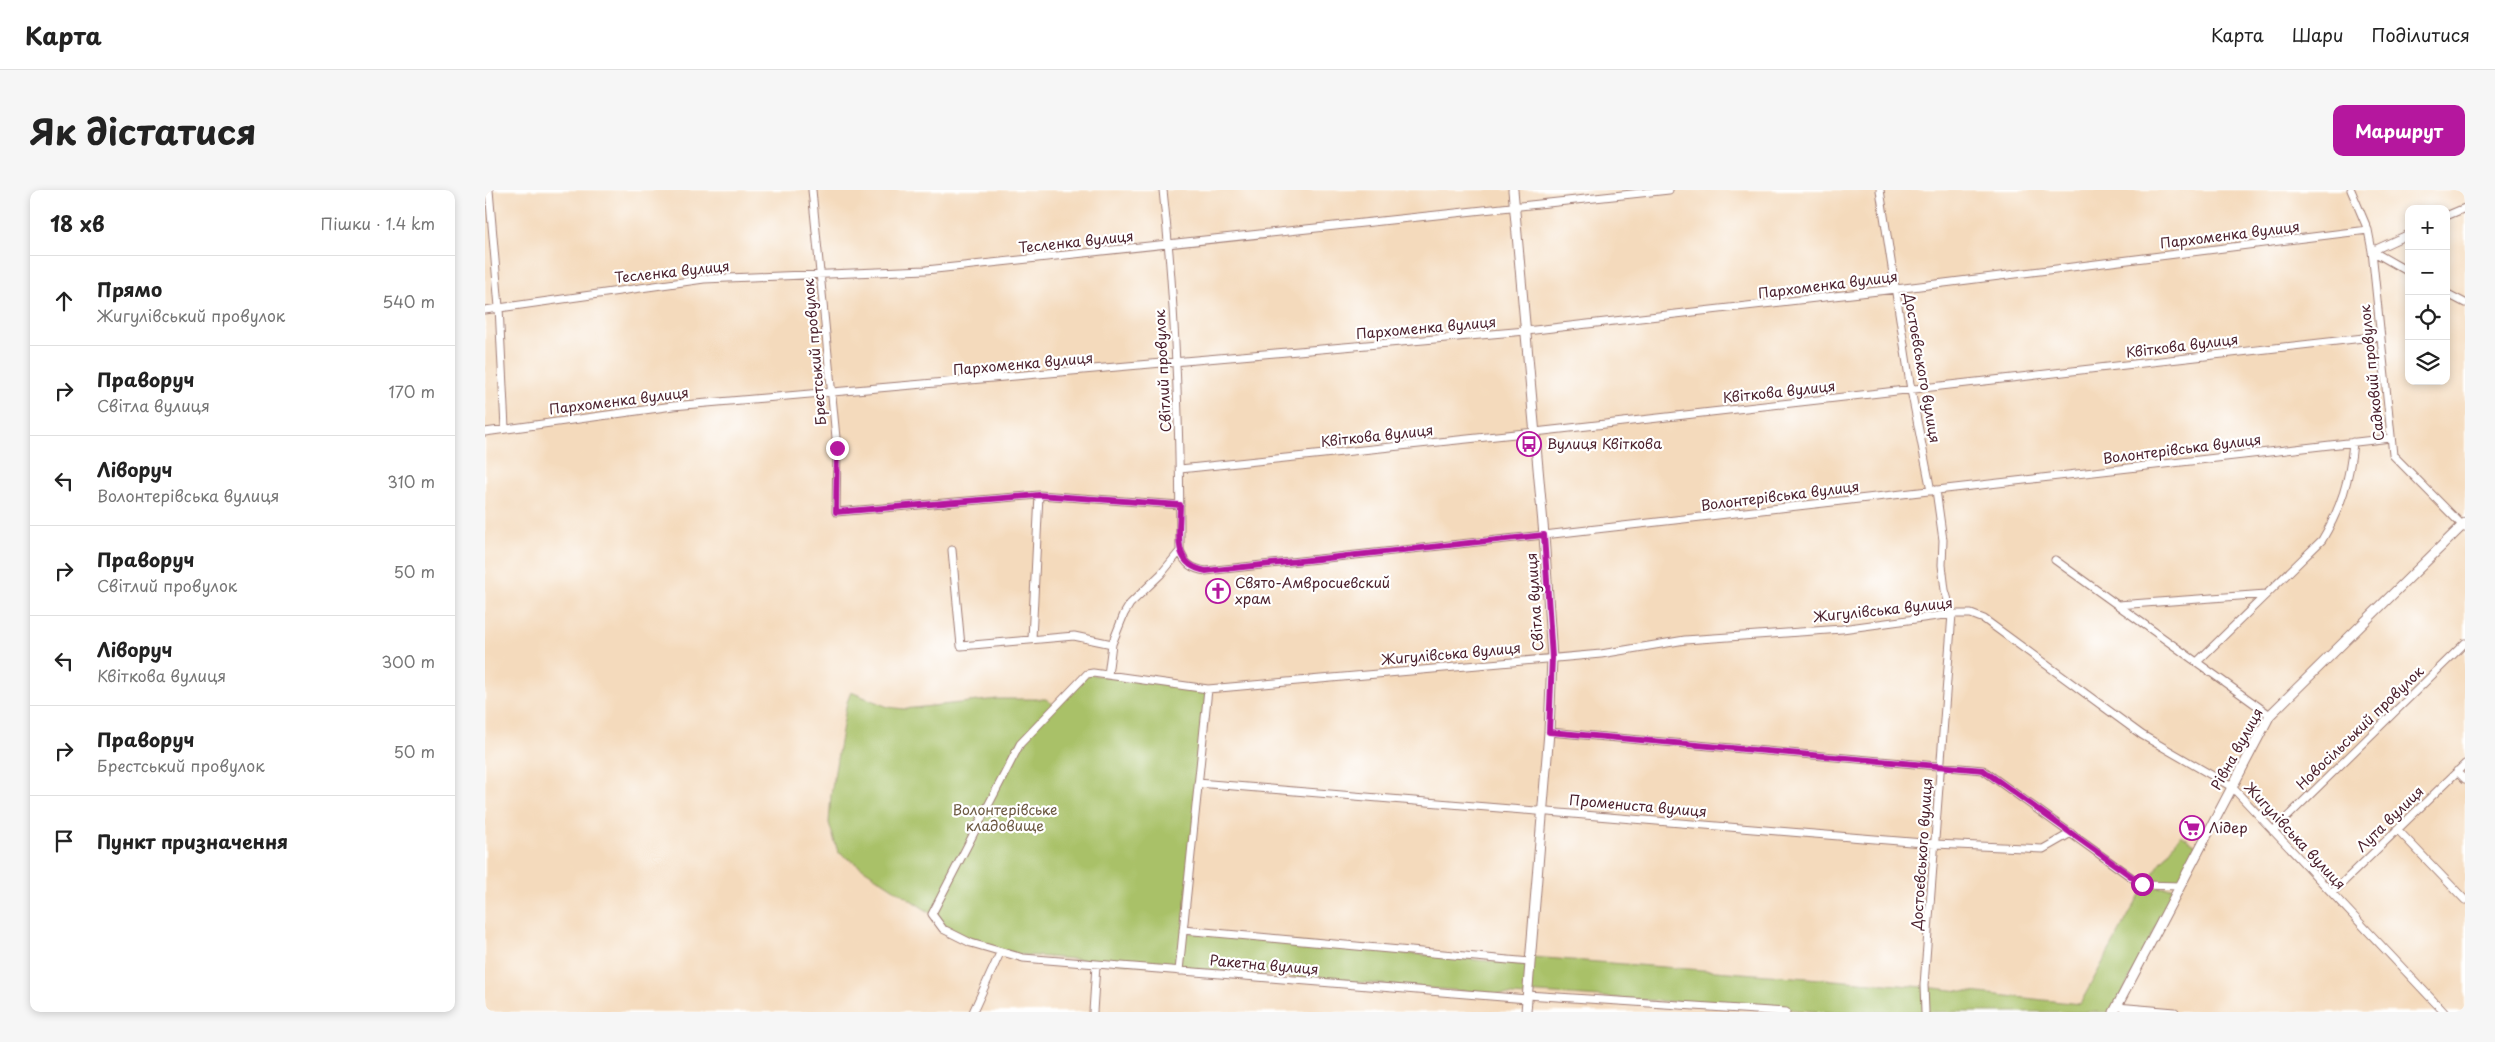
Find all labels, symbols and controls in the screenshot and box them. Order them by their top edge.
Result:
text: Карта [25,17,102,53]
text: Карта [2211,21,2264,48]
text: Шари [2292,21,2344,48]
text: Поділитися [2372,21,2470,48]
text: Як дістатися [30,104,256,157]
button: Маршрут [2333,105,2465,156]
map controls [2405,205,2450,385]
button: + [2405,205,2450,250]
text: 18 хв [50,207,104,239]
text: Пішки · 1.4 km [321,211,435,235]
street label: Пархоменка вулиця [2159,216,2301,253]
street label: Тесленка вулиця [1017,225,1135,258]
button: − [2405,250,2450,295]
street label: Тесленка вулиця [613,255,731,288]
street label: Пархоменка вулиця [1757,266,1899,303]
text: Прямо [97,275,162,303]
street label: Брестський провулок [798,277,831,426]
icon: ahead [50,287,78,315]
text: 540 m [382,289,435,313]
street label: Достоєвського вулиця [1899,290,1946,445]
button: locate [2405,295,2450,340]
text: Жигулівський провулок [97,303,285,327]
street label: Садковий провулок [2354,303,2389,442]
street label: Світлий провулок [1149,308,1176,433]
street label: Пархоменка вулиця [1355,311,1497,344]
street label: Квіткова вулиця [2125,328,2239,363]
button: layers [2405,340,2450,385]
street label: Пархоменка вулиця [952,347,1094,380]
text: Праворуч [97,365,194,393]
street label: Квіткова вулиця [1722,375,1836,408]
icon: right [50,377,78,405]
text: 170 m [389,379,435,403]
street label: Пархоменка вулиця [548,382,690,419]
text: Світла вулиця [97,393,210,417]
street label: Квіткова вулиця [1320,419,1434,452]
street label: Волонтерівська вулиця [2101,428,2262,469]
bus stop icon: Вулиця Квіткова [1516,431,1542,457]
place label: Вулиця Квіткова [1547,433,1662,454]
route end [826,437,849,460]
text: Ліворуч [97,455,173,483]
icon: left [50,467,78,495]
text: 310 m [387,469,435,493]
street label: Волонтерівська вулиця [1699,475,1860,516]
text: Волонтерівська вулиця [97,483,279,507]
text: Праворуч [97,545,194,573]
street label: Світла вулиця [1521,552,1548,652]
icon: right [50,557,78,585]
text: 50 m [394,559,435,583]
place label: Свято-Амвросиевский храм [1235,572,1390,609]
text: Світлий провулок [97,573,237,597]
church icon: Свято-Амвросиевский храм [1205,578,1231,604]
street label: Жигулівська вулиця [1811,592,1954,627]
text: Ліворуч [97,635,173,663]
street label: Жигулівська вулиця [1379,637,1522,670]
icon: left [50,647,78,675]
text: 300 m [381,649,435,673]
street label: Новосільський провулок [2291,661,2429,794]
text: Квіткова вулиця [97,663,226,687]
street label: Рівна вулиця [2205,704,2268,794]
text: Праворуч [97,725,194,753]
icon: right [50,737,78,765]
text: 50 m [394,739,435,763]
text: Брестський провулок [97,753,265,777]
street label: Достоєвського вулиця [1906,777,1937,932]
street label: Жигулівська вулиця [2239,777,2351,894]
street label: Лута вулиця [2351,781,2428,856]
street label: Промениста вулиця [1568,789,1708,822]
park label: Волонтерівське кладовище [952,799,1058,836]
supermarket icon: Лідер [2179,815,2205,841]
place label: Лідер [2209,817,2248,838]
icon: arrive [50,827,78,855]
text: Пункт призначення [97,827,288,855]
route start [2131,873,2154,896]
street label: Ракетна вулиця [1209,949,1320,980]

